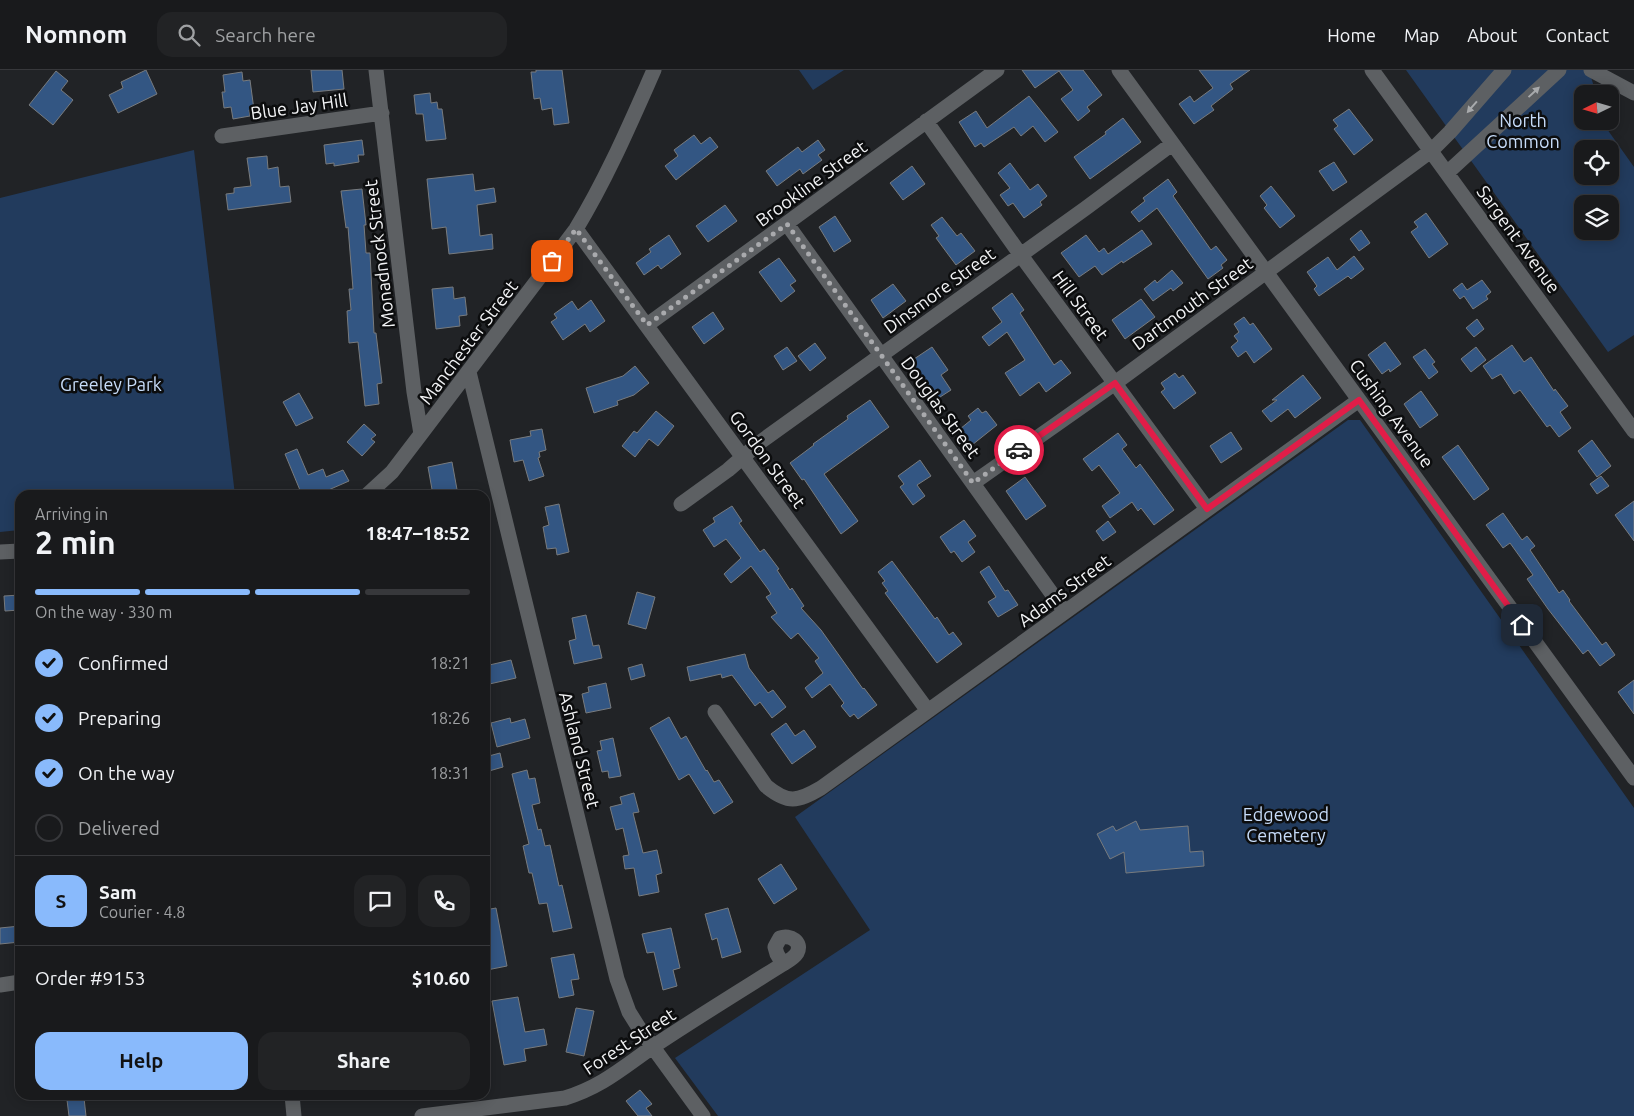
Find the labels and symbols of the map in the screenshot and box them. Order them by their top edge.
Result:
north arrow [1574,85,1619,130]
one-way arrow [1528,86,1540,98]
street label: Blue Jay Hill [249,89,349,123]
one-way arrow [1466,100,1478,112]
park label: North Common [1486,110,1560,151]
street label: Brookline Street [752,136,870,230]
street label: Monadnock Street [360,179,398,329]
street label: Sargent Avenue [1473,181,1565,297]
pin [531,240,573,282]
street label: Dinsmore Street [880,243,998,337]
street label: Dartmouth Street [1128,253,1256,353]
street label: Hill Street [1049,266,1113,344]
street label: Manchester Street [415,276,521,408]
street label: Douglas Street [898,353,984,461]
street label: Cushing Avenue [1346,355,1438,471]
park label: Greeley Park [60,374,162,394]
street label: Gordon Street [726,407,810,511]
courier [994,425,1044,475]
street label: Adams Street [1014,550,1114,630]
pin [1501,604,1543,646]
street label: Ashland Street [556,690,604,810]
park label: Edgewood Cemetery [1243,804,1329,845]
street label: Forest Street [579,1004,679,1078]

